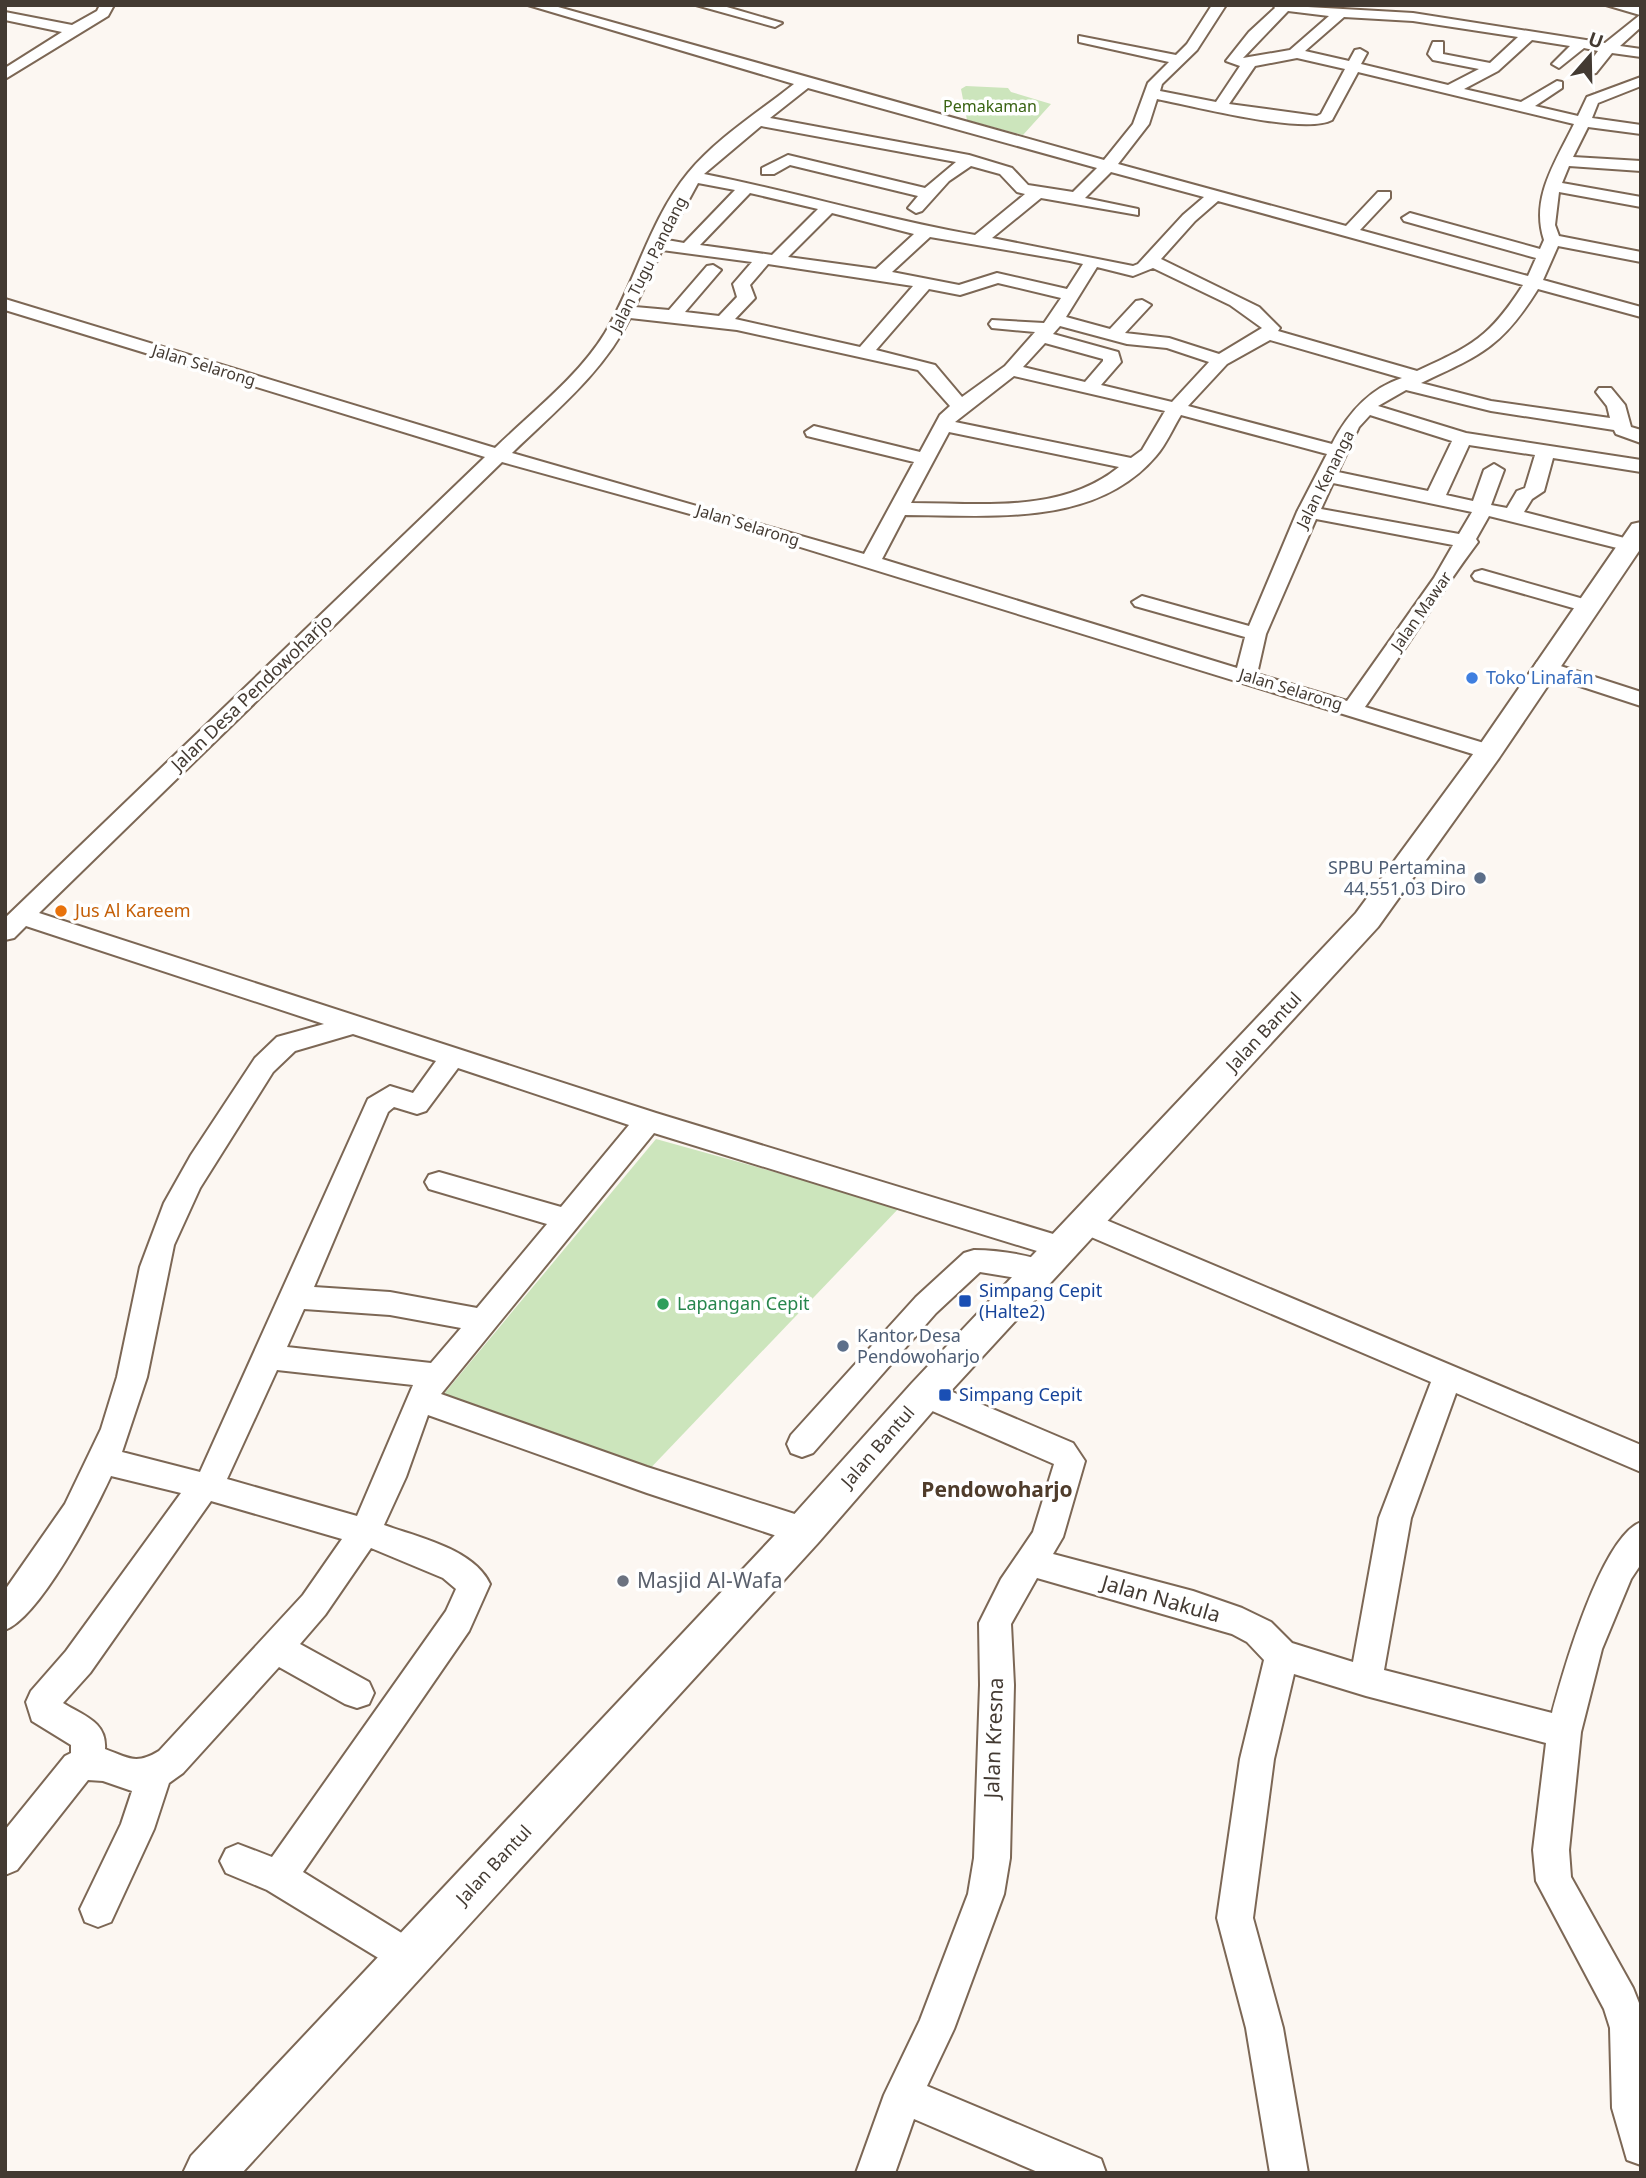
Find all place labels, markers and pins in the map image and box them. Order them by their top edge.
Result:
place label: Toko Linafan [1486,665,1594,689]
marker: Toko Linafan [1464,670,1480,686]
place label: SPBU Pertamina 44.551.03 Diro [1328,855,1466,900]
marker: SPBU Pertamina 44.551.03 Diro [1472,870,1488,886]
place label: Jus Al Kareem [73,898,191,922]
marker: Jus Al Kareem [53,903,69,919]
place label: Simpang Cepit (Halte2) [979,1278,1103,1323]
place label: Lapangan Cepit [677,1291,810,1315]
marker: Simpang Cepit (Halte2) [957,1293,973,1309]
marker: Lapangan Cepit [655,1296,671,1312]
place label: Kantor Desa Pendowoharjo [857,1323,980,1368]
marker: Kantor Desa Pendowoharjo [835,1338,851,1354]
place label: Simpang Cepit [959,1382,1083,1406]
marker: Simpang Cepit [937,1387,953,1403]
place label: Masjid Al-Wafa [637,1566,783,1594]
marker: Masjid Al-Wafa [615,1573,631,1589]

